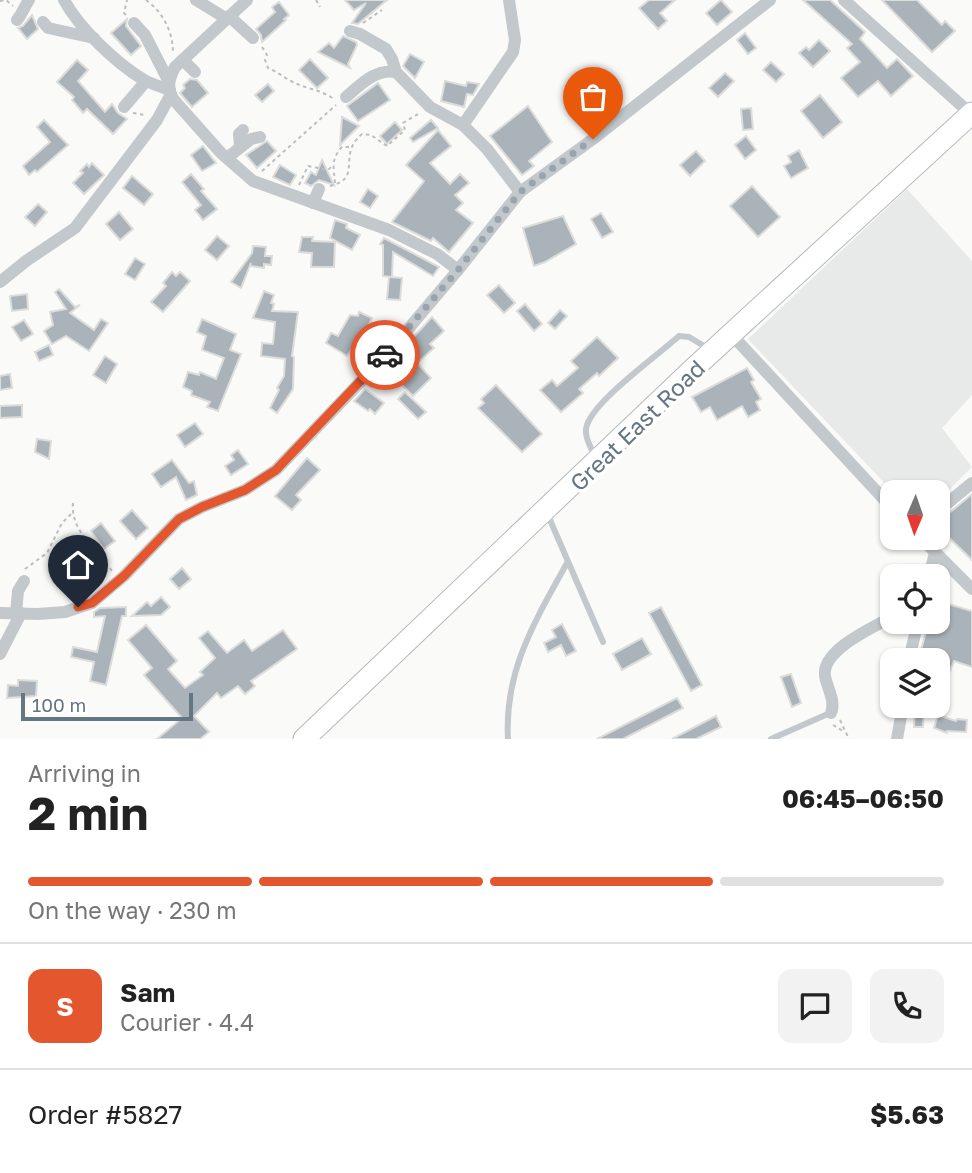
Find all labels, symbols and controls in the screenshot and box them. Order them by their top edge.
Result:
pin [563,67,623,139]
icon: bag [574,78,612,116]
courier [350,320,420,390]
icon: car [366,336,404,374]
street label: Great East Road [564,354,710,496]
north arrow [880,480,950,550]
map controls [880,480,950,718]
pin [48,535,108,607]
icon: home [59,546,97,584]
button: locate [880,564,950,634]
button: layers [880,648,950,718]
scale bar [21,690,192,722]
text: 100 m [32,693,86,716]
text: Arriving in [28,759,141,787]
text: 06:45–06:50 [782,783,944,814]
text: 2 min [28,785,148,840]
text: On the way · 230 m [28,896,237,924]
button: chat [778,969,852,1043]
button: phone [870,969,944,1043]
text: Sam [120,977,175,1008]
text: S [56,991,74,1022]
text: Courier · 4.4 [120,1008,254,1036]
text: Order #5827 [28,1099,182,1130]
text: $5.63 [870,1099,944,1130]

